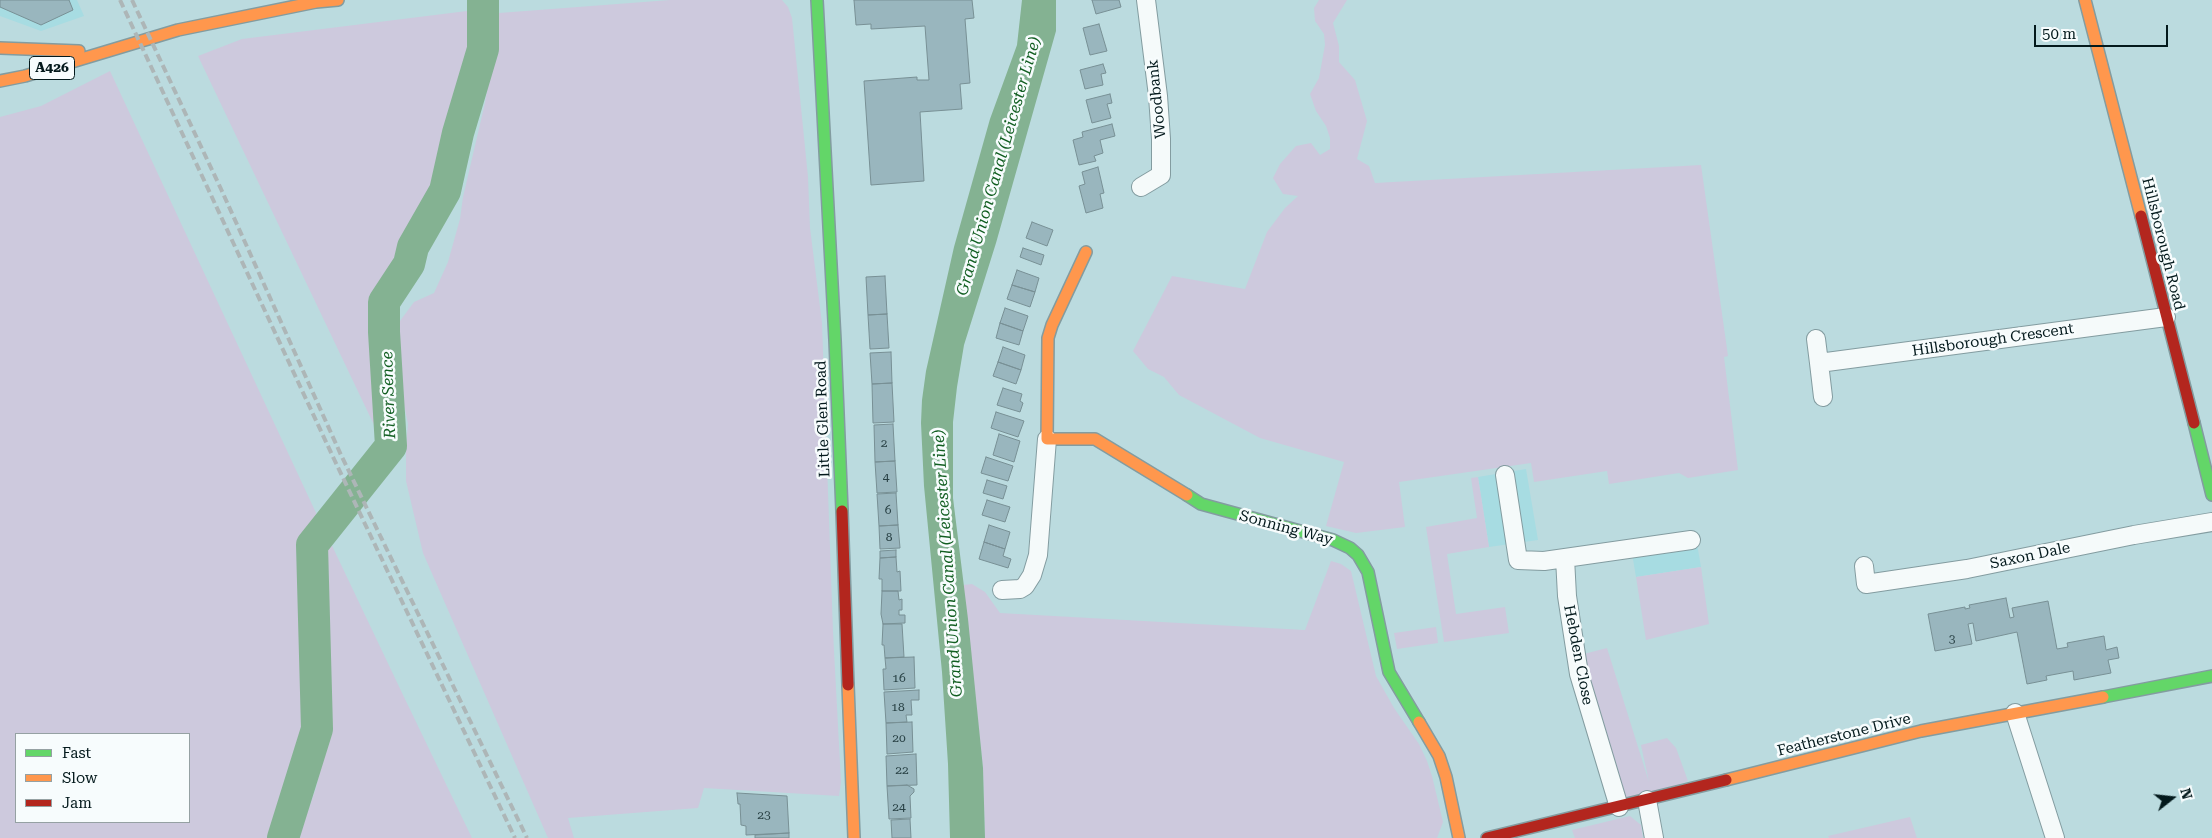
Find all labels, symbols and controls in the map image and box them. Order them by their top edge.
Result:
scale bar [2037,15,2171,47]
text: 50 m [2042,25,2076,43]
water label: Grand Union Canal (Leicester Line) [953,34,1045,298]
road number: A426 [30,56,74,80]
street label: Woodbank [1144,59,1170,139]
street label: Hillsborough Road [2138,176,2188,312]
street label: Hillsborough Crescent [1911,320,2075,360]
water label: River Sence [378,351,400,439]
street label: Little Glen Road [812,360,834,478]
water label: Grand Union Canal (Leicester Line) [929,428,967,698]
house number: 2 [881,436,887,450]
house number: 4 [883,470,889,484]
house number: 6 [885,503,891,517]
street label: Sonning Way [1237,507,1335,549]
house number: 8 [886,530,892,544]
street label: Saxon Dale [1988,539,2072,573]
street label: Hebden Close [1559,604,1597,706]
house number: 3 [1949,632,1955,646]
house number: 16 [892,671,906,685]
house number: 18 [891,700,905,714]
street label: Featherstone Drive [1775,710,1913,760]
house number: 20 [892,731,906,745]
legend [15,733,190,823]
text: Fast [62,744,91,762]
house number: 22 [895,763,909,777]
text: Slow [62,769,97,787]
north arrow [2147,773,2197,823]
text: N [2177,786,2196,801]
text: Jam [62,794,92,812]
house number: 24 [892,800,906,814]
house number: 23 [757,808,771,822]

